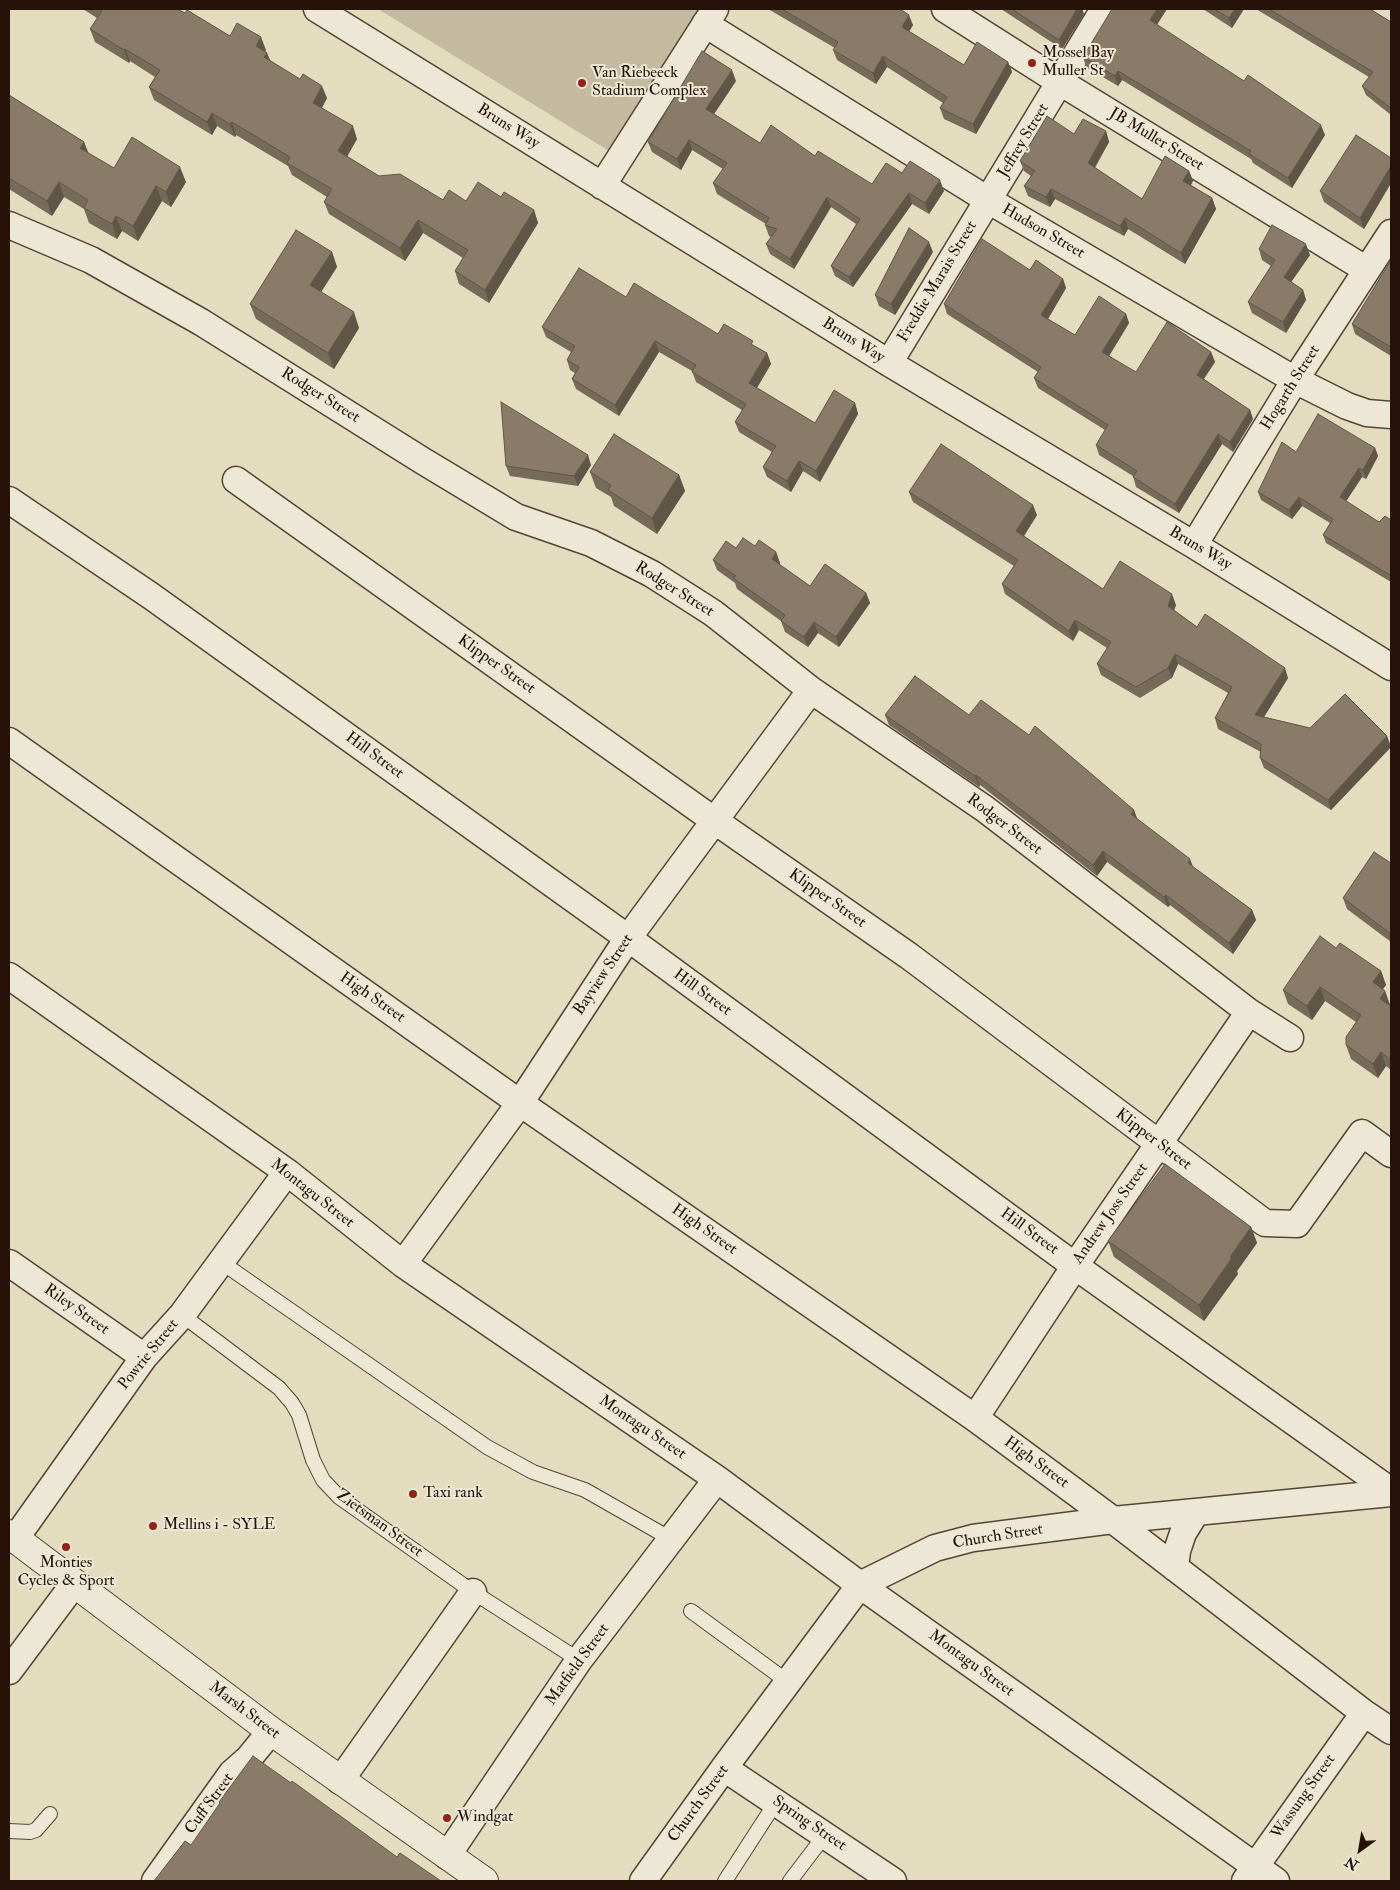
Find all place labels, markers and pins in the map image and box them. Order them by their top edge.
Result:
place label: Mossel Bay Muller St [1042,44,1114,82]
marker: Mossel Bay Muller St [1026,57,1038,69]
place label: Van Riebeeck Stadium Complex [592,64,706,102]
marker: Van Riebeeck Stadium Complex [576,77,588,89]
place label: Taxi rank [423,1484,483,1504]
marker: Taxi rank [407,1488,419,1500]
place label: Mellins i - SYLE [163,1516,275,1536]
marker: Mellins i - SYLE [147,1520,159,1532]
marker: Monties Cycles & Sport [60,1541,72,1553]
place label: Monties Cycles & Sport [17,1554,115,1592]
place label: Windgat [457,1808,513,1828]
marker: Windgat [441,1812,453,1824]

